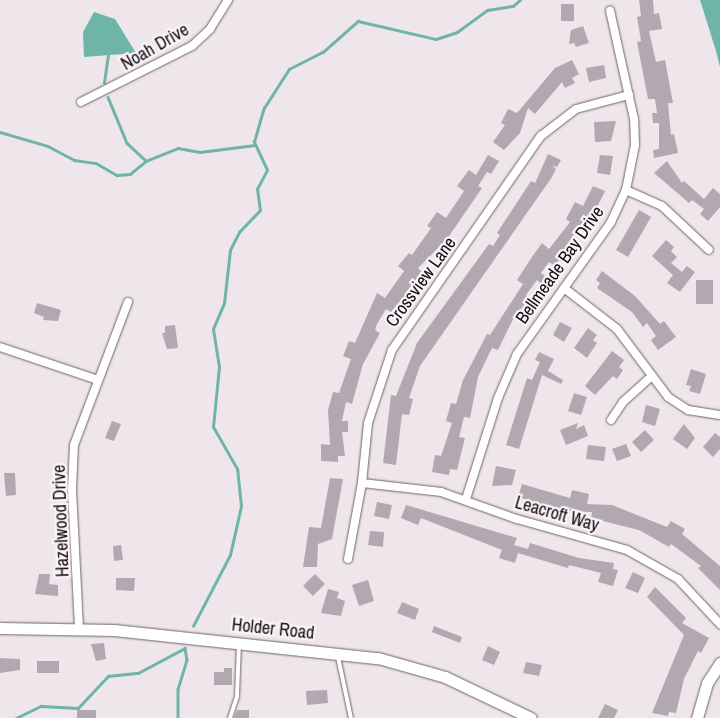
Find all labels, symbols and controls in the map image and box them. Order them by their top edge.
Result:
street label: Noah Drive [117,19,193,75]
street label: Bellmeade Bay Drive [511,202,609,328]
street label: Crossview Lane [381,233,461,331]
street label: Hazelwood Drive [48,464,74,578]
street label: Leacroft Way [512,492,602,536]
street label: Holder Road [231,614,315,644]

